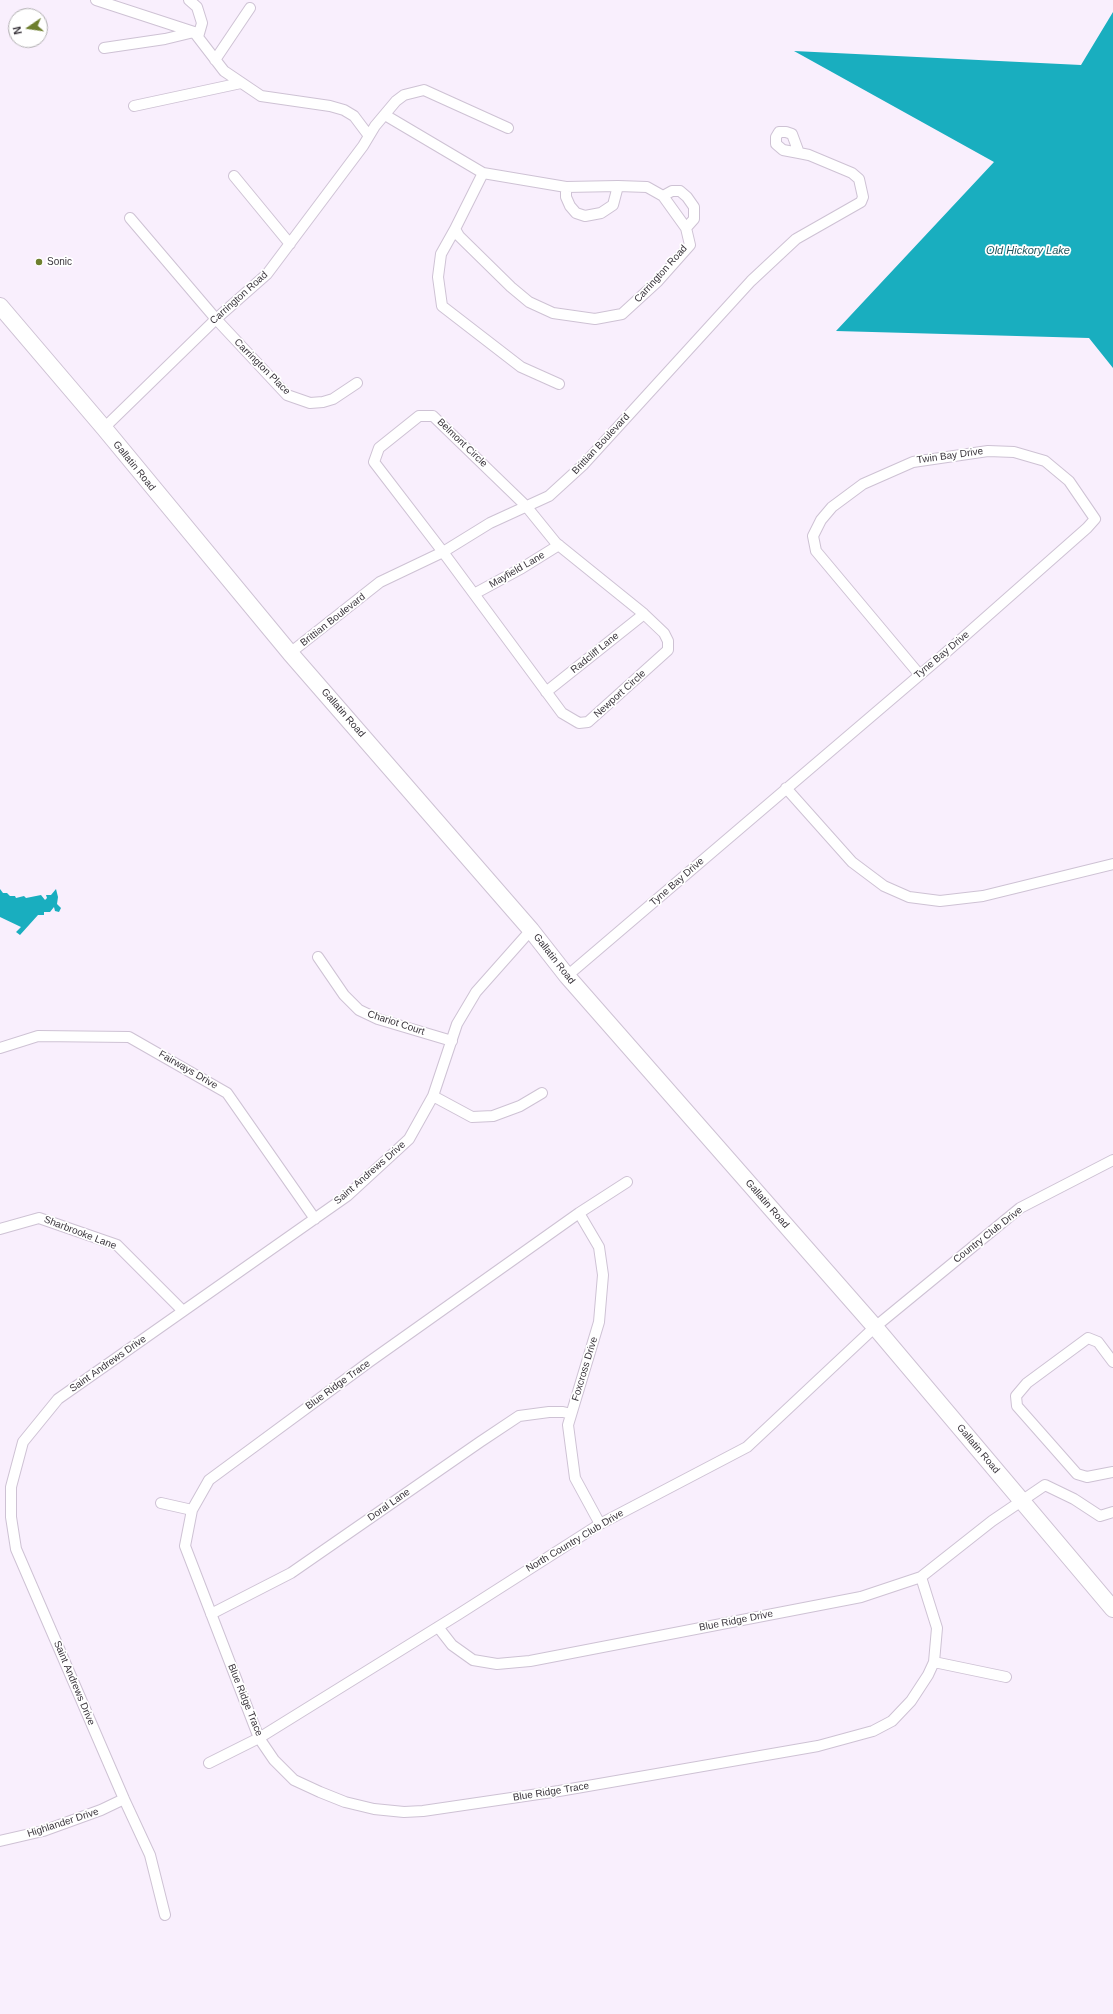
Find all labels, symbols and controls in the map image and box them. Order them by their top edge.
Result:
north arrow [8,8,48,48]
text: N [11,25,24,36]
street label: Carrington Road [632,243,690,305]
water label: Old Hickory Lake [986,244,1070,258]
place label: Sonic [47,256,72,268]
marker: Sonic [34,257,44,267]
street label: Carrington Road [208,269,270,327]
street label: Carrington Place [231,336,293,398]
street label: Brittian Boulevard [570,411,632,477]
street label: Belmont Circle [434,416,490,470]
street label: Gallatin Road [110,439,158,493]
street label: Twin Bay Drive [916,445,984,467]
street label: Mayfield Lane [487,549,547,591]
street label: Brittian Boulevard [298,591,368,649]
street label: Tyne Bay Drive [912,629,972,681]
street label: Radcliff Lane [569,630,621,676]
street label: Newport Circle [592,668,648,720]
street label: Gallatin Road [319,686,367,740]
street label: Tyne Bay Drive [647,855,707,909]
street label: Gallatin Road [531,931,577,987]
street label: Chariot Court [366,1008,426,1038]
street label: Fairways Drive [156,1048,220,1092]
street label: Saint Andrews Drive [332,1139,408,1207]
street label: Gallatin Road [743,1177,791,1231]
street label: Country Club Drive [951,1204,1025,1266]
street label: Sharbrooke Lane [42,1214,118,1252]
street label: Saint Andrews Drive [67,1333,149,1395]
street label: Foxcross Drive [570,1335,600,1403]
street label: Blue Ridge Trace [303,1358,373,1412]
street label: Gallatin Road [954,1422,1002,1476]
street label: Doral Lane [366,1486,412,1524]
street label: North Country Club Drive [524,1507,626,1575]
street label: Blue Ridge Drive [698,1608,774,1634]
street label: Saint Andrews Drive [51,1639,97,1727]
street label: Blue Ridge Trace [225,1662,265,1738]
street label: Blue Ridge Trace [512,1780,590,1804]
street label: Highlander Drive [26,1806,100,1840]

